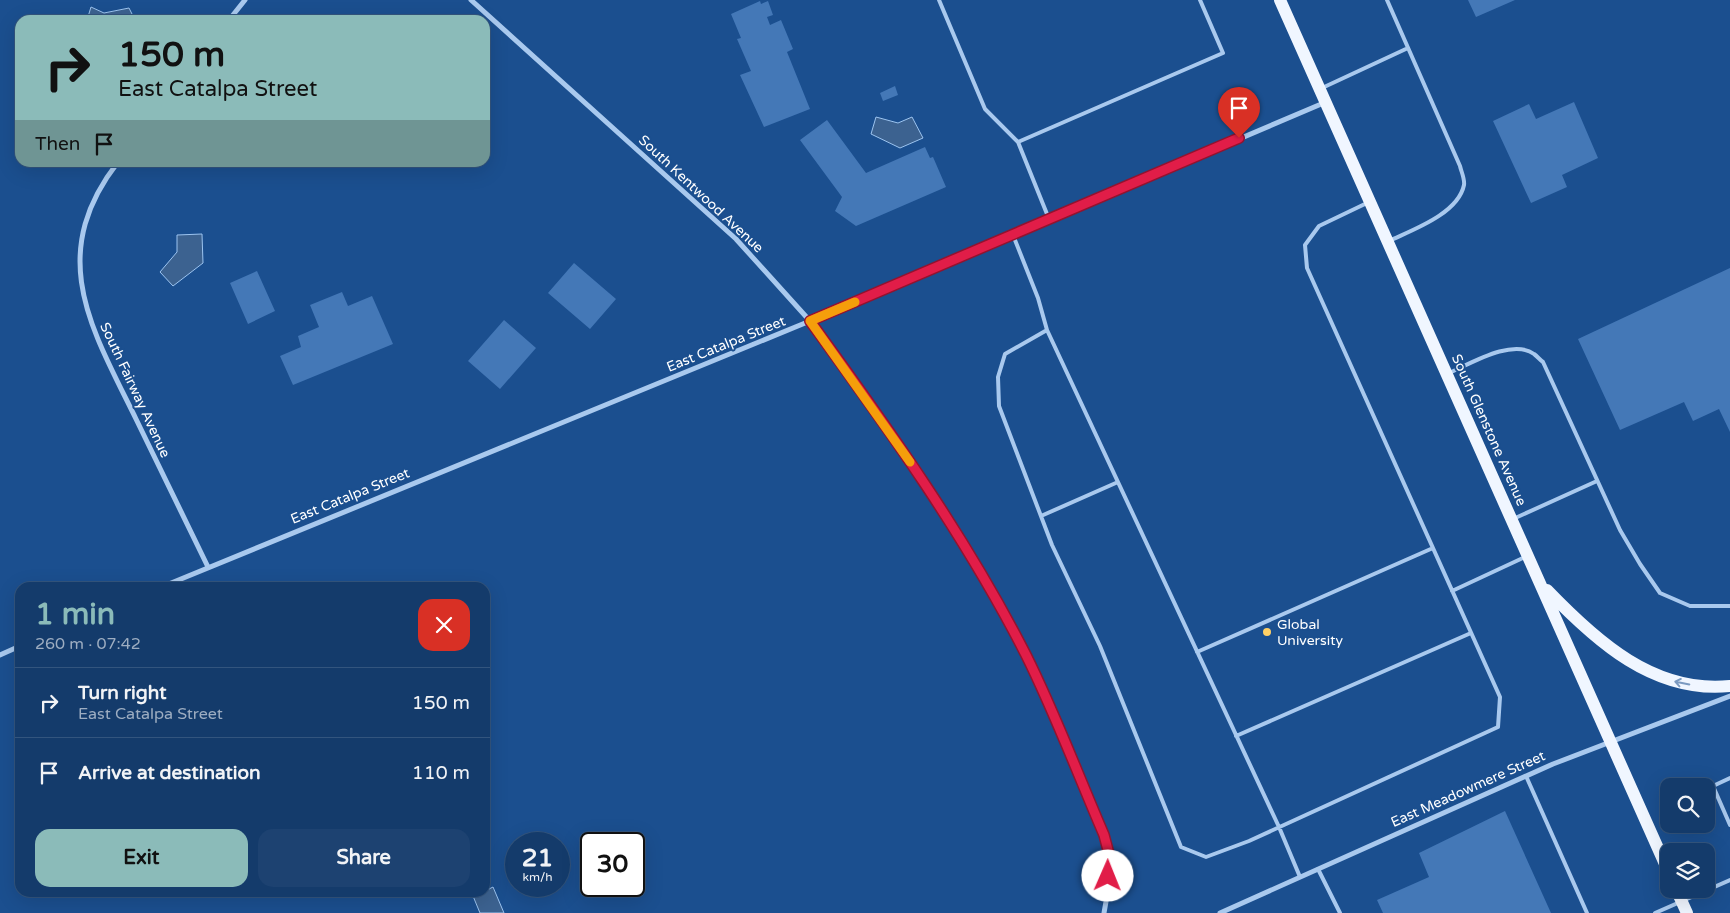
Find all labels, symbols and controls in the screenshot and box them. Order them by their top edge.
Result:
text: 150 m [118,34,225,76]
icon: right [35,35,100,100]
text: East Catalpa Street [118,76,317,102]
pin [1218,87,1260,138]
icon: arrive [1225,94,1253,122]
icon: arrive [90,130,118,158]
street label: South Kentwood Avenue [635,132,767,256]
text: Then [35,133,80,155]
street label: East Catalpa Street [664,312,789,376]
street label: South Fairway Avenue [96,320,174,460]
street label: South Glenstone Avenue [1448,351,1530,509]
street label: East Catalpa Street [288,464,413,528]
text: 1 min [35,596,115,633]
button: close [418,599,470,651]
place label: Global University [1277,616,1343,649]
marker: Global University [1261,626,1273,638]
text: 260 m · 07:42 [35,634,141,654]
one-way arrow [1674,677,1690,687]
text: Turn right [78,682,166,704]
icon: right [35,689,63,717]
text: 150 m [412,692,470,714]
text: East Catalpa Street [78,704,223,724]
street label: East Meadowmere Street [1388,747,1548,831]
icon: arrive [35,759,63,787]
text: Arrive at destination [78,762,261,784]
text: 110 m [412,762,470,784]
map controls [1660,778,1715,898]
button: search [1660,778,1715,833]
button: Exit [35,829,248,887]
button: Share [258,829,470,887]
speed limit sign: 30 [580,832,645,897]
text: 21 [522,843,553,873]
button: layers [1660,843,1715,898]
position arrow [1081,849,1133,901]
text: km/h [522,870,553,884]

